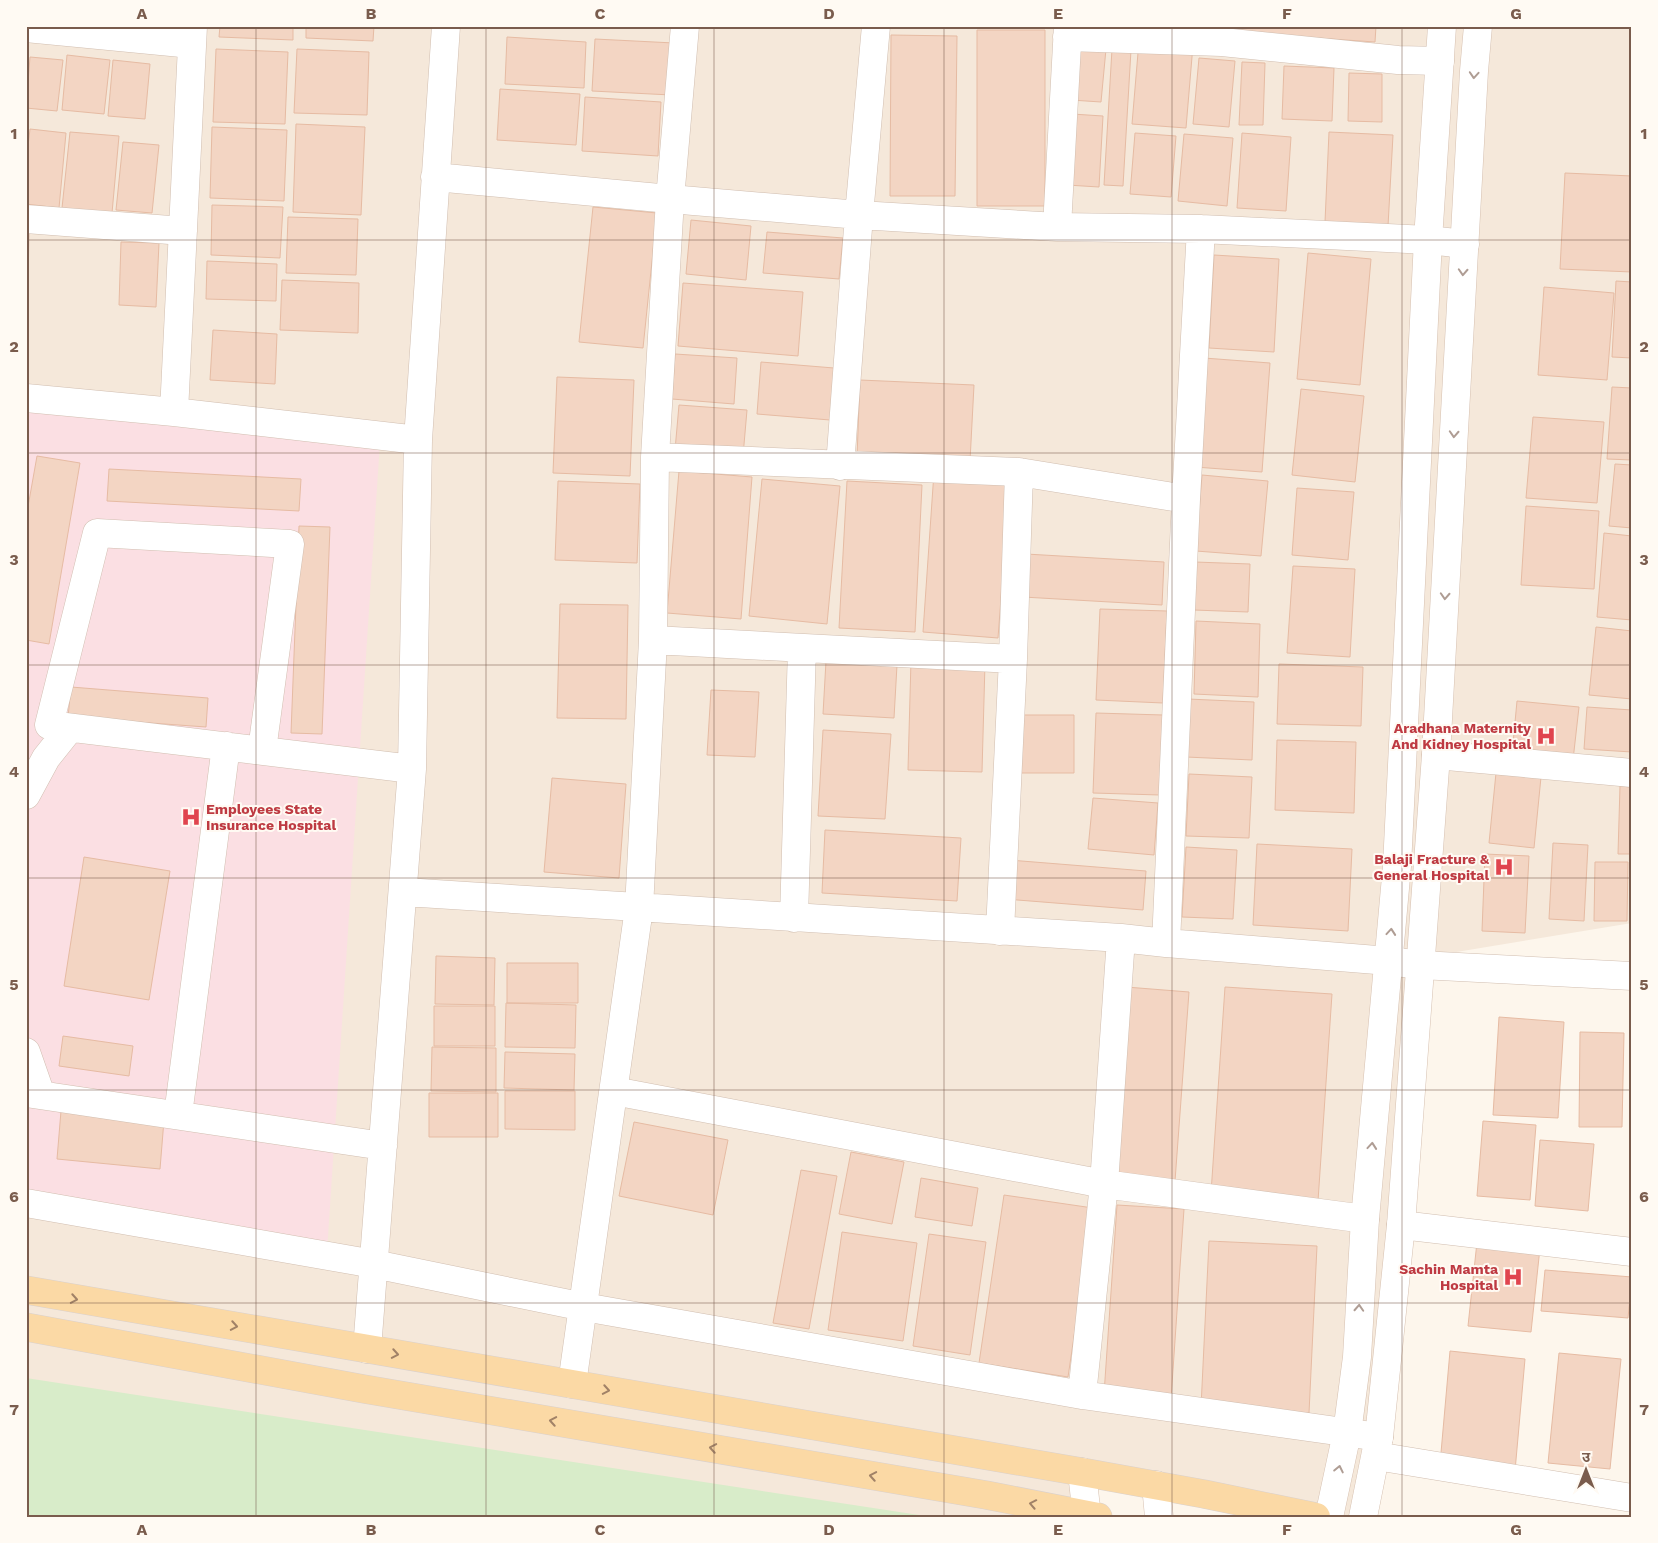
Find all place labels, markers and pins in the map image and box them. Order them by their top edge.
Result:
place label: Aradhana Maternity And Kidney Hospital [1391,720,1531,752]
hospital icon: Aradhana Maternity And Kidney Hospital [1535,725,1557,747]
place label: Employees State Insurance Hospital [206,801,336,833]
hospital icon: Employees State Insurance Hospital [180,806,202,828]
place label: Balaji Fracture & General Hospital [1374,851,1489,883]
hospital icon: Balaji Fracture & General Hospital [1493,856,1515,878]
place label: Sachin Mamta Hospital [1399,1261,1499,1293]
hospital icon: Sachin Mamta Hospital [1502,1266,1524,1288]

